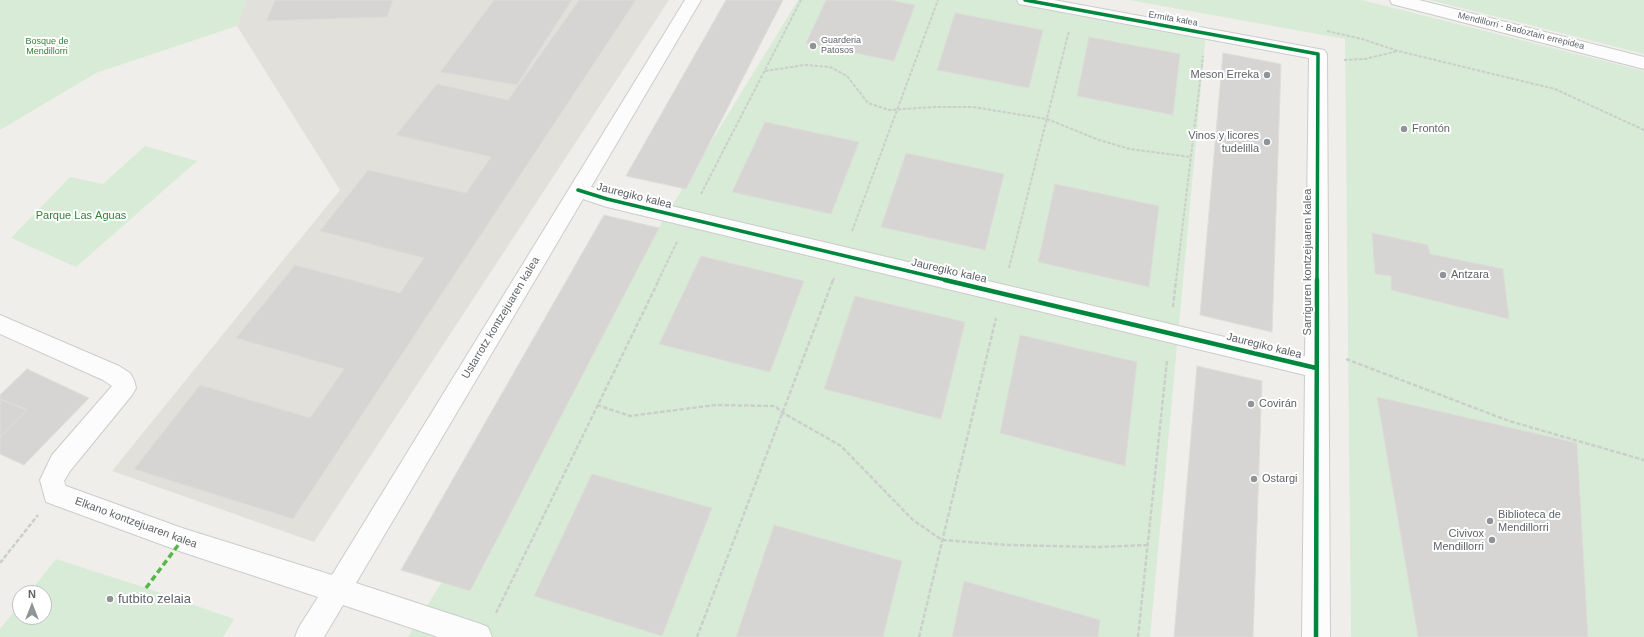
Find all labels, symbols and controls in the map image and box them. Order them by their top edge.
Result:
street label: Ermita kalea [1147,9,1199,29]
street label: Mendillorri - Badoztain errepidea [1457,10,1585,52]
place label: Guarderia Patosos [821,36,861,57]
park label: Bosque de Mendillorri [25,37,69,58]
marker: Guarderia Patosos [808,41,818,51]
place label: Meson Erreka [1191,68,1259,82]
marker: Meson Erreka [1262,70,1272,80]
place label: Frontón [1412,122,1450,136]
marker: Frontón [1399,124,1409,134]
place label: Vinos y licores tudelilla [1188,129,1259,155]
marker: Vinos y licores tudelilla [1262,137,1272,147]
street label: Jauregiko kalea [595,180,673,212]
street label: Sarriguren kontzejuaren kalea [1301,189,1315,335]
park label: Parque Las Aguas [36,209,126,223]
street label: Ustarrotz kontzejuaren kalea [459,255,543,381]
street label: Jauregiko kalea [910,256,988,286]
place label: Antzara [1451,268,1489,282]
marker: Antzara [1438,270,1448,280]
street label: Jauregiko kalea [1225,330,1303,362]
place label: Covirán [1259,397,1297,411]
marker: Covirán [1246,399,1256,409]
place label: Ostargi [1262,472,1297,486]
marker: Ostargi [1249,474,1259,484]
street label: Elkano kontzejuaren kalea [73,495,199,551]
place label: Biblioteca de Mendillorri [1498,508,1561,534]
marker: Biblioteca de Mendillorri [1485,516,1495,526]
place label: Civivox Mendillorri [1433,527,1484,553]
marker: Civivox Mendillorri [1487,535,1497,545]
north arrow [12,585,52,625]
text: N [28,588,36,600]
place label: futbito zelaia [118,591,191,607]
marker: futbito zelaia [105,594,115,604]

